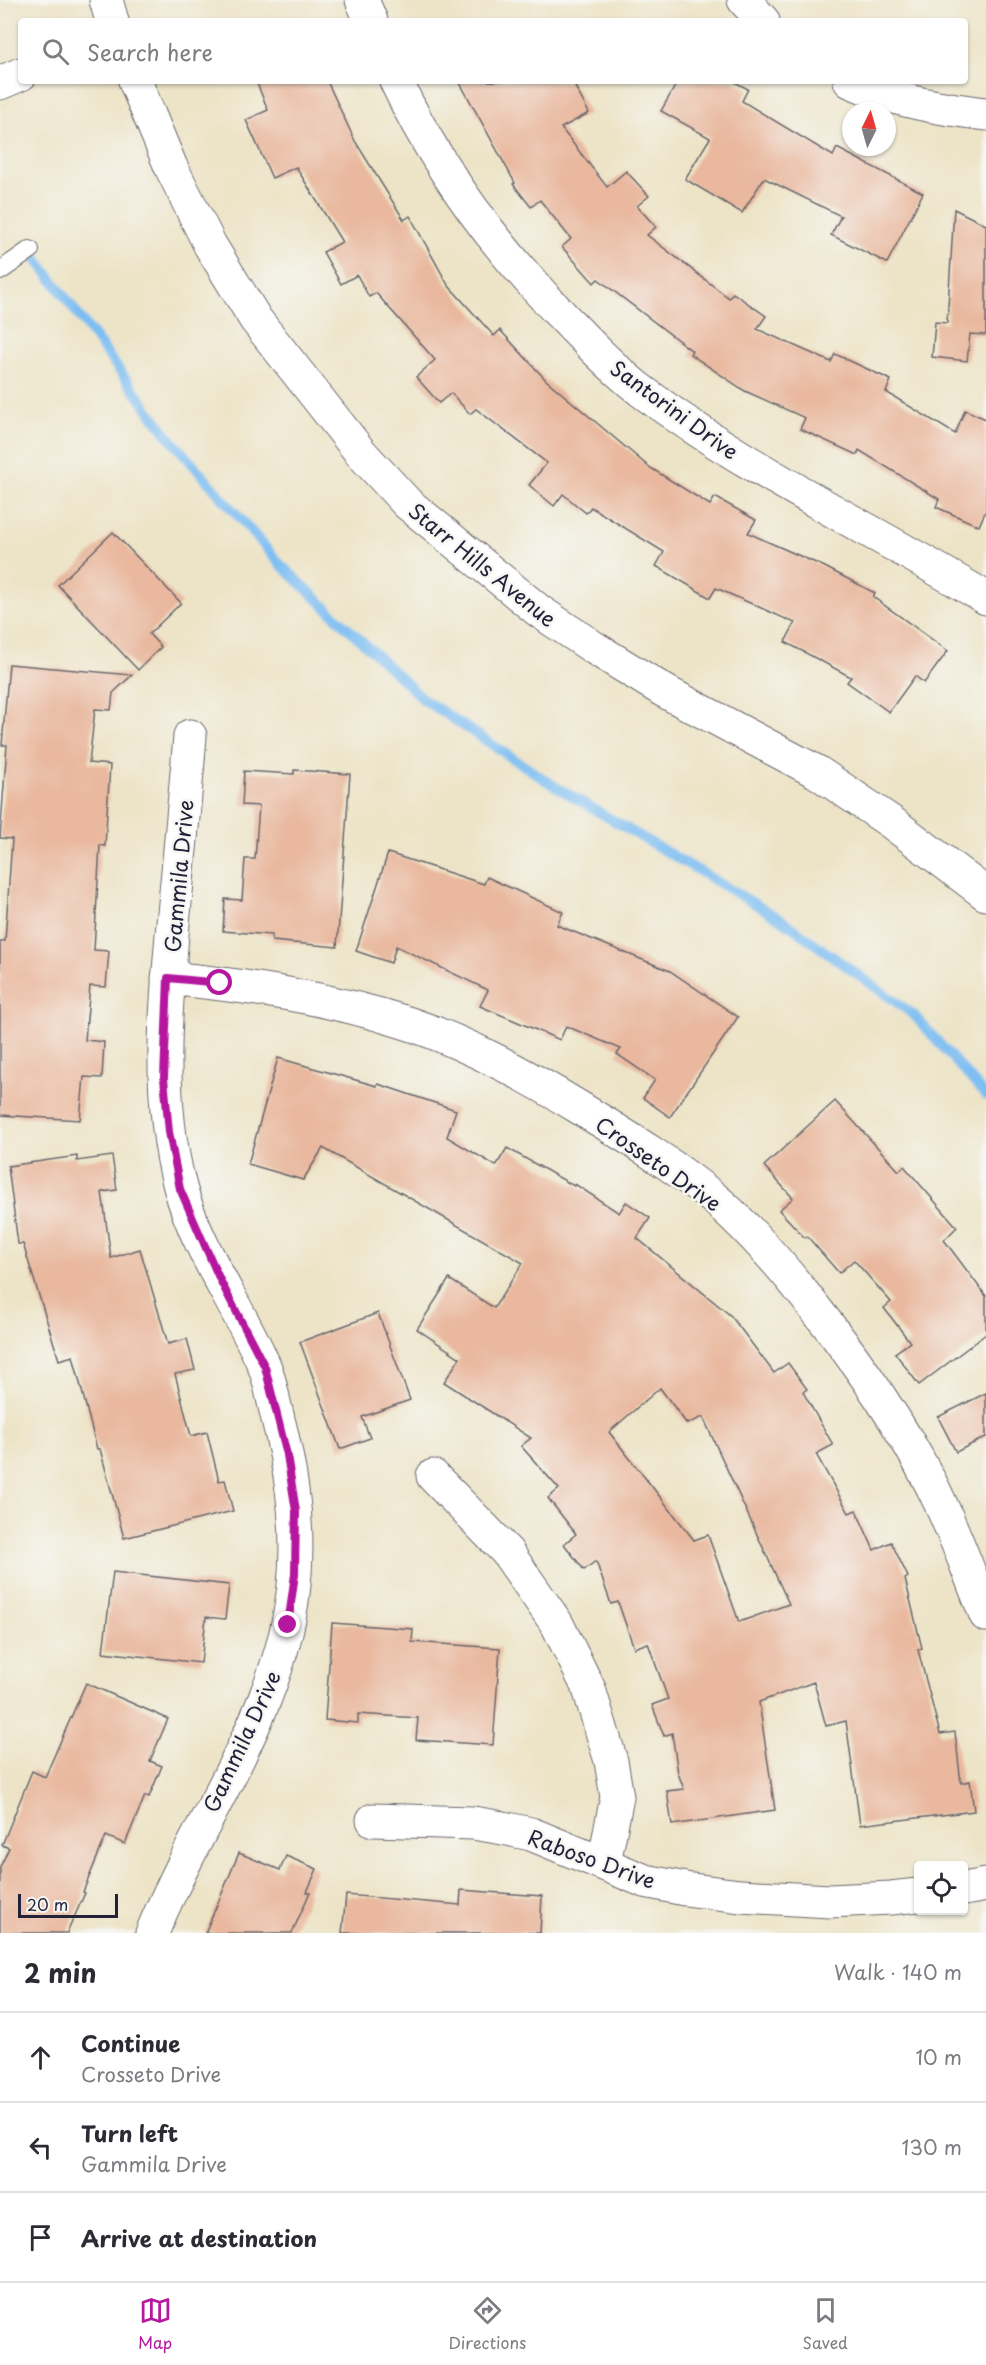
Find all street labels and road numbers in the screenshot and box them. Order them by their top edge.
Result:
street label: Santorini Drive [604,351,746,467]
street label: Starr Hills Avenue [402,494,564,634]
street label: Gammila Drive [155,798,201,954]
street label: Crosseto Drive [590,1108,728,1218]
street label: Gammila Drive [194,1665,288,1817]
street label: Raboso Drive [524,1820,660,1896]

